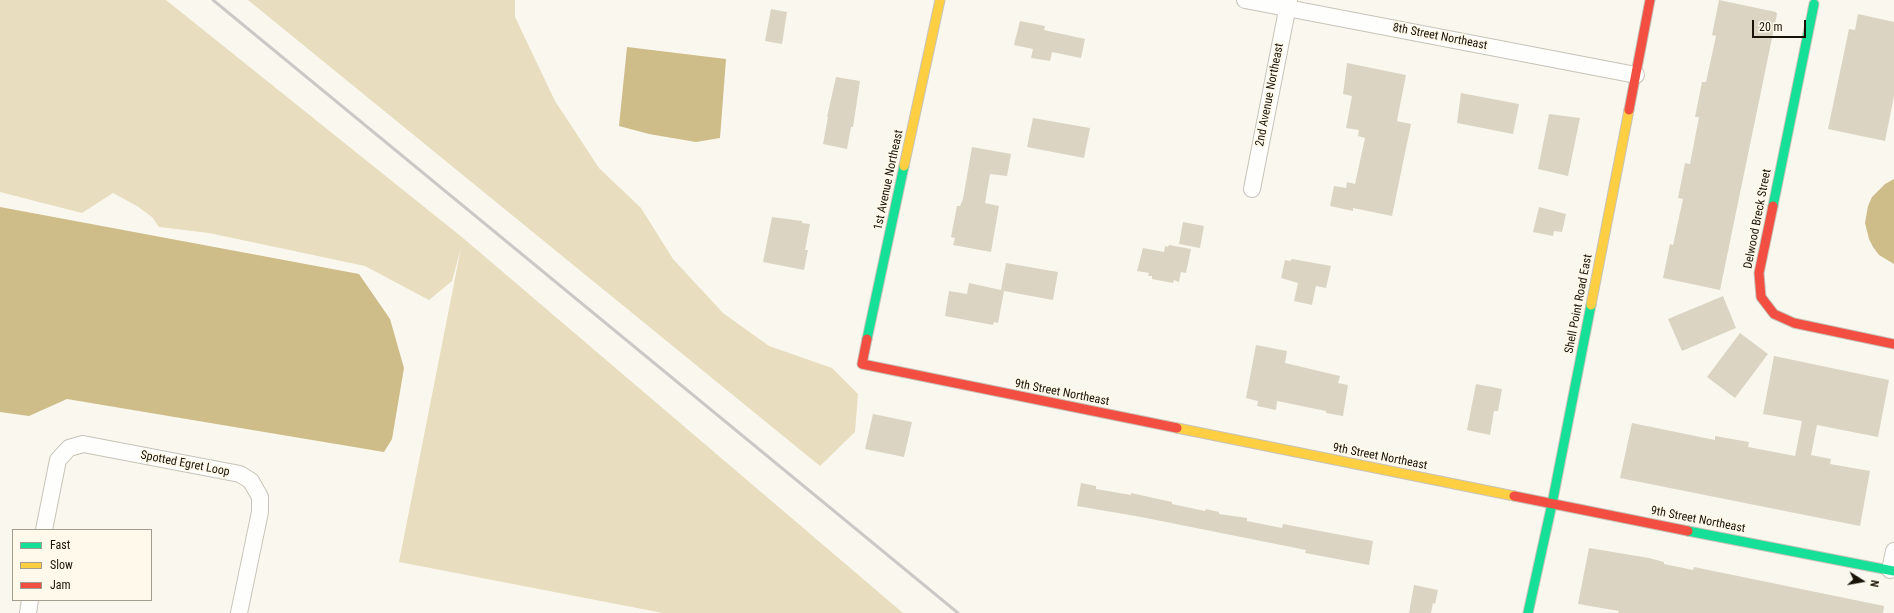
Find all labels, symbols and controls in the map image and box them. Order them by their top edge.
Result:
scale bar [1754,12,1808,38]
text: 20 m [1759,20,1783,34]
street label: 8th Street Northeast [1391,21,1489,53]
street label: 2nd Avenue Northeast [1253,42,1287,148]
street label: 1st Avenue Northeast [871,129,907,231]
street label: Delwood Breck Street [1741,168,1775,270]
street label: Shell Point Road East [1562,253,1596,355]
street label: 9th Street Northeast [1013,377,1111,409]
street label: 9th Street Northeast [1331,441,1429,473]
street label: Spotted Egret Loop [139,448,231,480]
street label: 9th Street Northeast [1649,504,1747,536]
legend [12,529,152,601]
text: Fast [50,538,70,552]
text: Slow [50,558,73,572]
north arrow [1842,561,1882,601]
text: Jam [50,578,71,592]
text: N [1867,579,1881,588]

